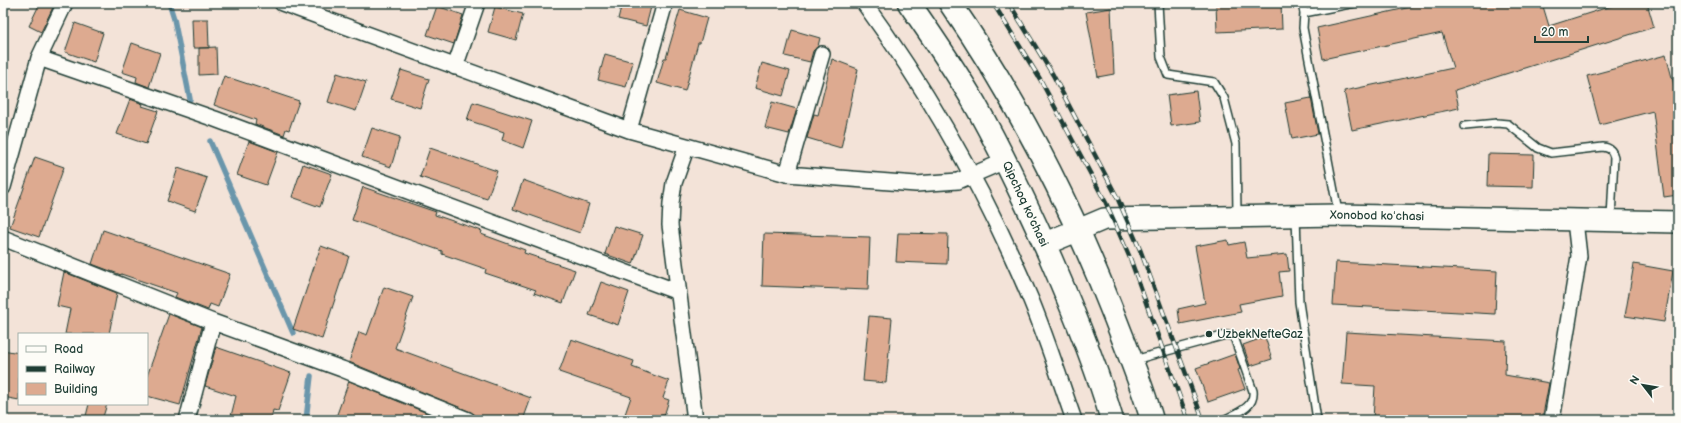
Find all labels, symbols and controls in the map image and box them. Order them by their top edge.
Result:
scale bar [1535,18,1588,44]
text: 20 m [1541,25,1568,40]
street label: Qipchoq ko'chasi [999,159,1051,249]
street label: Xonobod koʻchasi [1329,208,1425,224]
place label: UzbekNefteGaz [1217,327,1303,342]
marker: UzbekNefteGaz [1204,329,1214,339]
legend [18,333,148,405]
text: Road [54,342,83,357]
text: Railway [54,362,96,377]
north arrow [1623,365,1663,405]
text: N [1627,373,1643,387]
text: Building [54,382,98,397]

